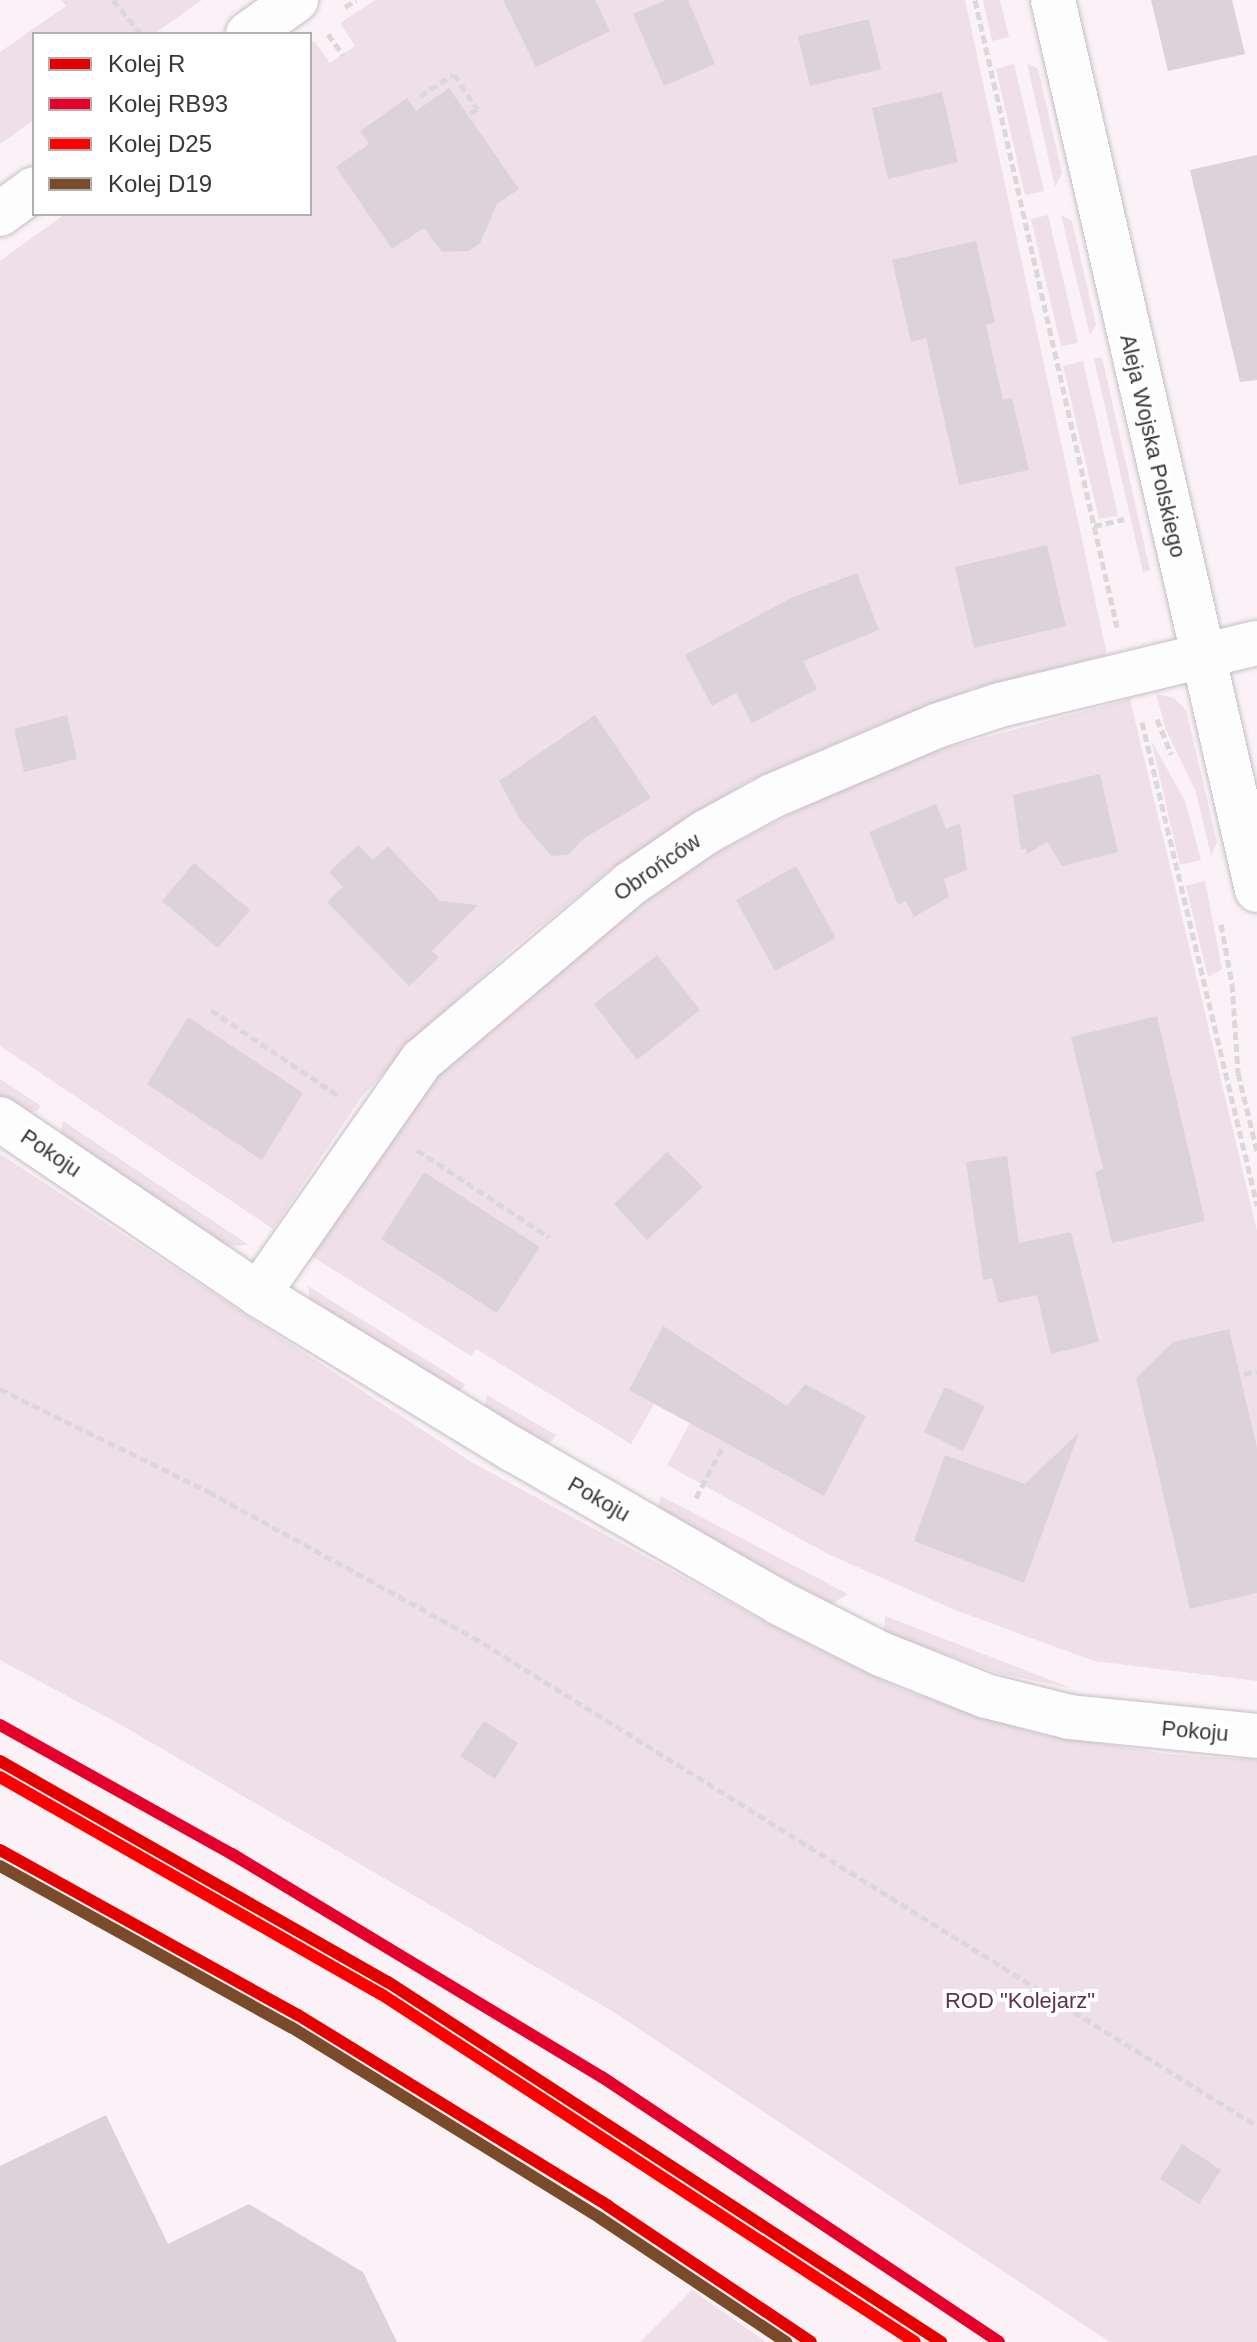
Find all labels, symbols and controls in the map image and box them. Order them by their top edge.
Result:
legend [32,32,312,216]
text: Kolej R [108,50,185,77]
text: Kolej RB93 [108,90,228,117]
text: Kolej D25 [108,130,212,157]
text: Kolej D19 [108,170,212,197]
street label: Aleja Wojska Polskiego [1114,332,1192,560]
street label: Obrońców [608,827,706,907]
street label: Pokoju [16,1123,86,1183]
street label: Pokoju [563,1471,635,1527]
street label: Pokoju [1160,1715,1230,1747]
park label: ROD "Kolejarz" [945,1988,1095,2014]

